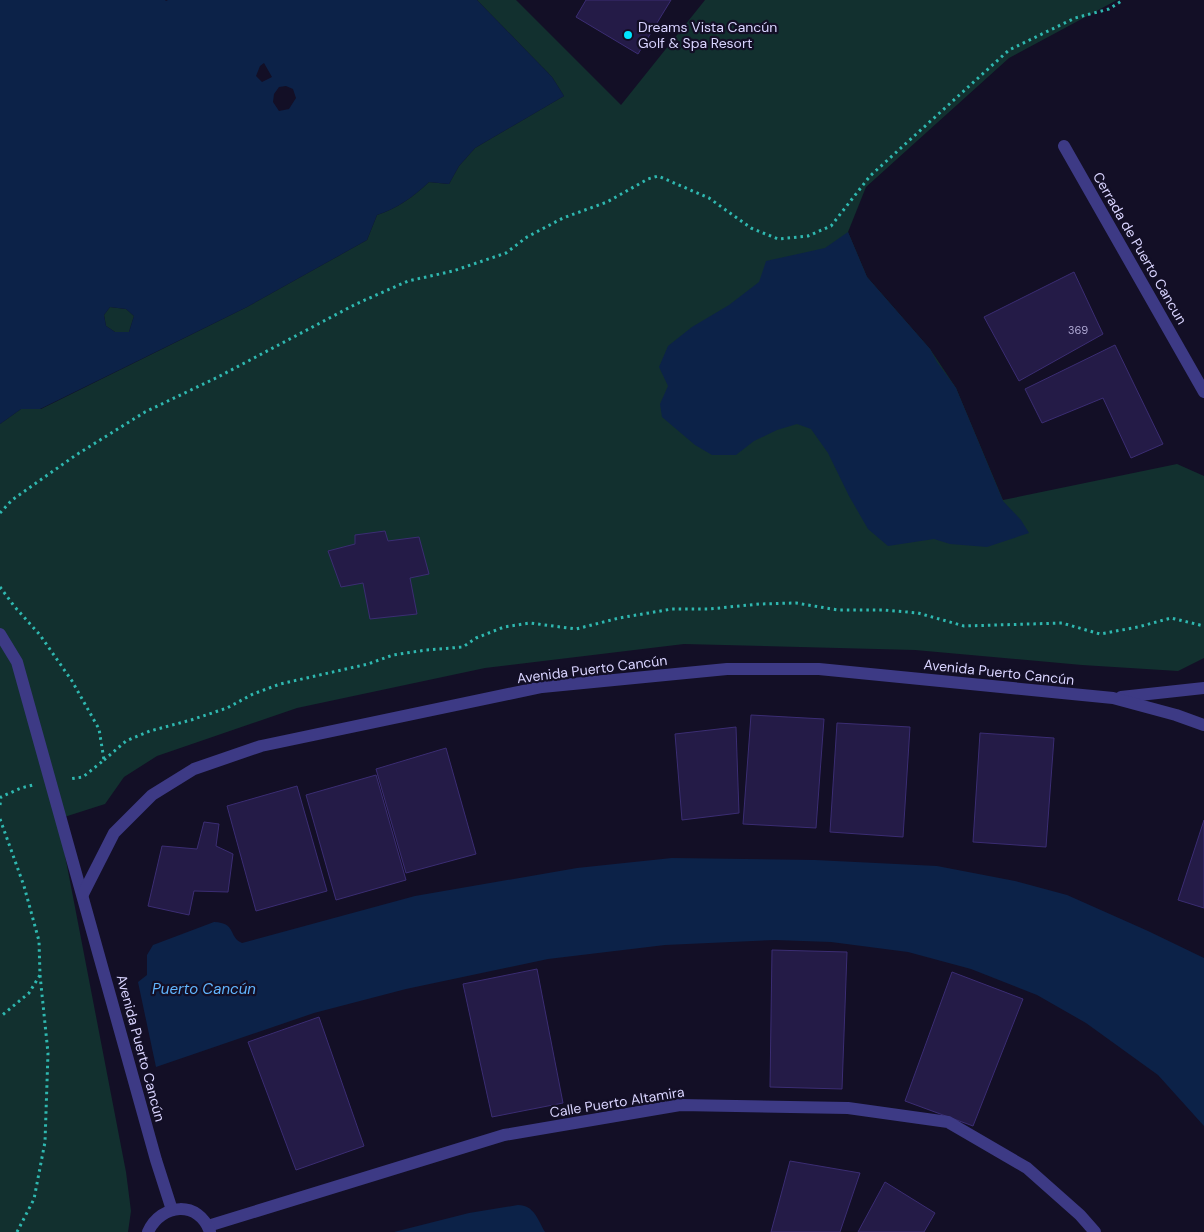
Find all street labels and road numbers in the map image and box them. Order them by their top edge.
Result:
street label: Cerrada de Puerto Cancun [1089,169,1191,327]
street label: Avenida Puerto Cancún [516,651,668,687]
street label: Avenida Puerto Cancún [923,655,1075,689]
street label: Avenida Puerto Cancún [113,973,169,1123]
street label: Calle Puerto Altamira [548,1082,686,1122]

